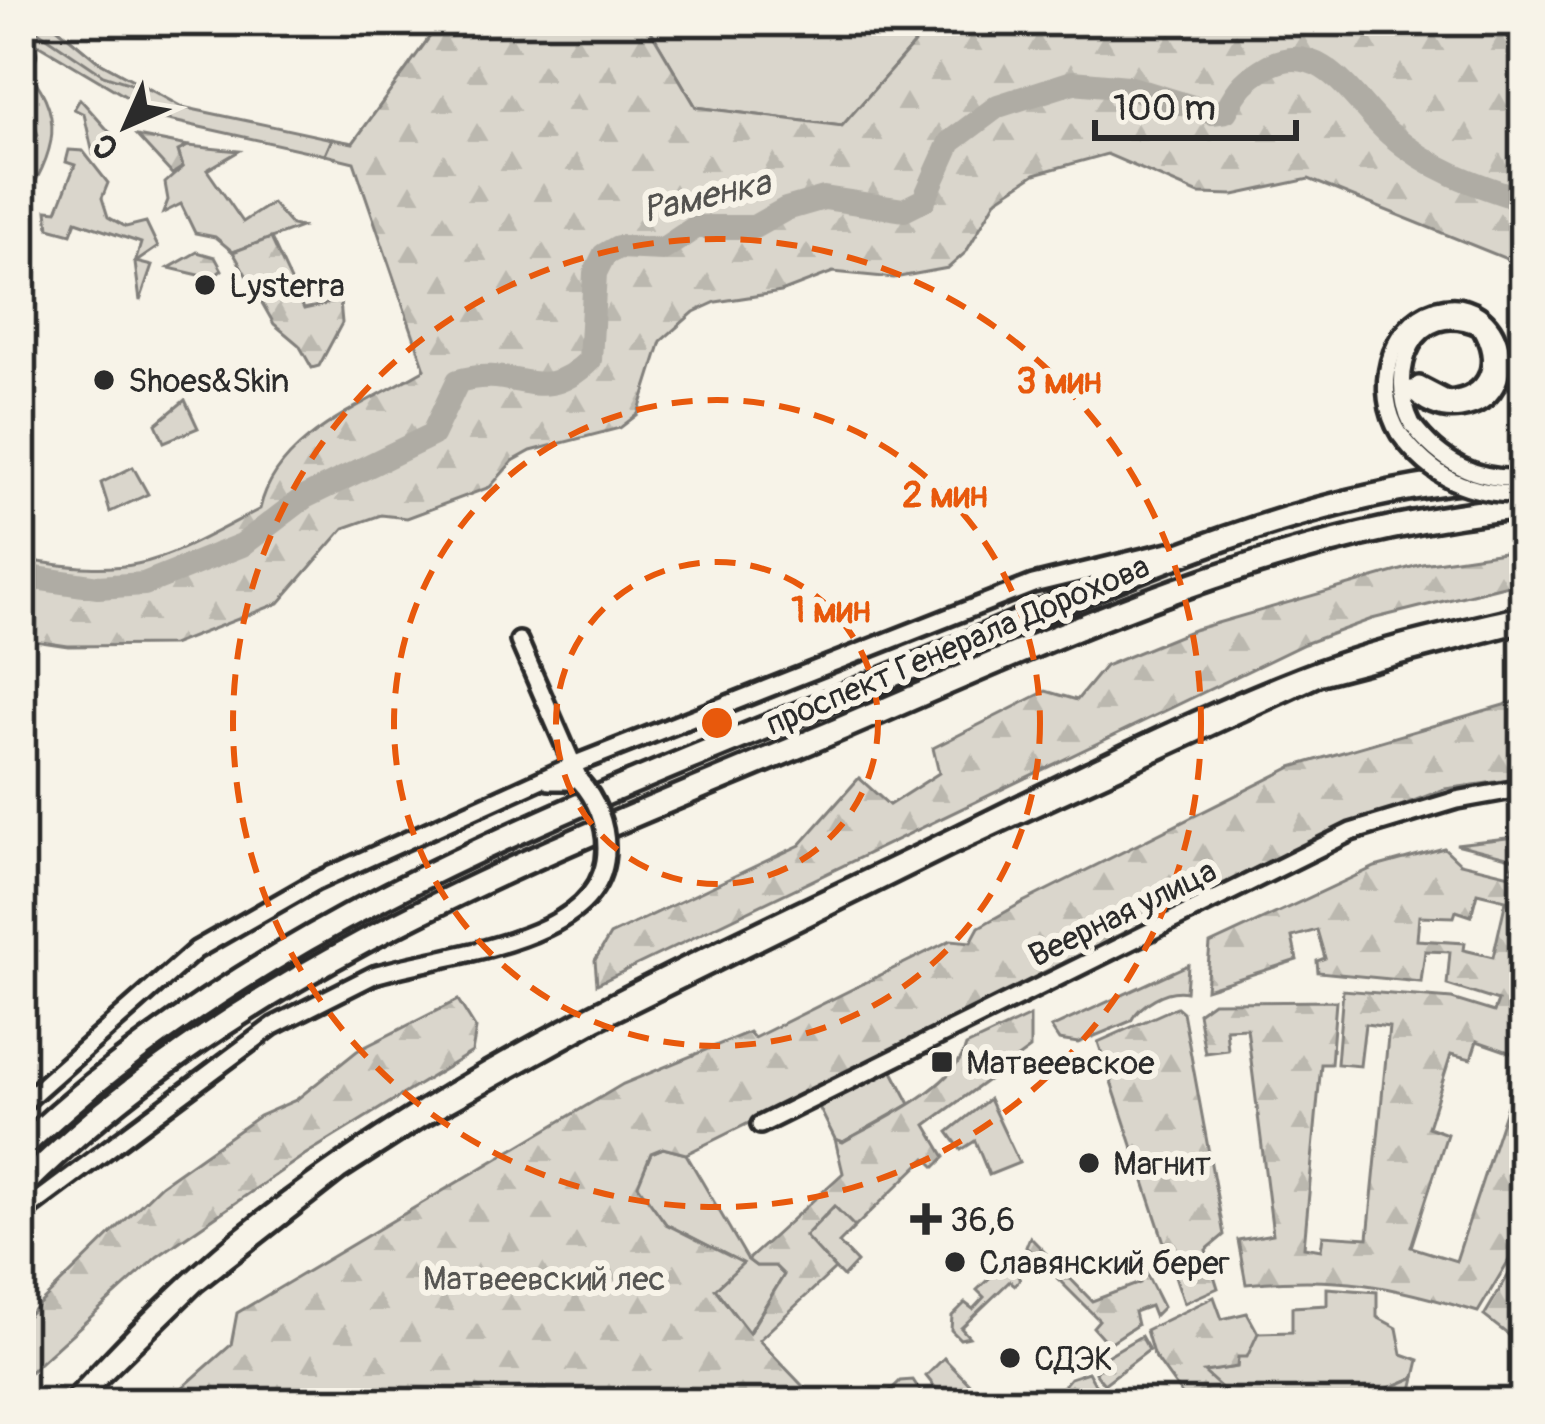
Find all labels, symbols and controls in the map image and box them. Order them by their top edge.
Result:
north arrow [66,66,186,186]
scale bar [1095,66,1296,140]
text: 100 m [1113,86,1216,131]
text: С [84,124,128,168]
water label: Раменка [638,159,777,233]
place label: Lysterra [229,266,345,307]
marker: Lysterra [192,272,218,298]
text: 3 мин [1016,359,1102,404]
place label: Shoes&Skin [128,361,289,402]
marker: Shoes&Skin [91,367,117,393]
text: 2 мин [902,473,988,518]
street label: проспект Генерала Дорохова [760,546,1156,745]
text: 1 мин [791,588,871,633]
centre of rings [696,702,738,744]
street label: Веерная улица [1022,850,1223,976]
place label: Матвеевское [966,1043,1154,1084]
marker: Матвеевское [929,1049,955,1075]
place label: Магнит [1113,1144,1212,1185]
marker: Магнит [1076,1150,1102,1176]
place label: 36,6 [950,1200,1015,1241]
marker: 36,6 [913,1206,939,1232]
place label: Славянский берег [979,1243,1230,1284]
marker: Славянский берег [942,1249,968,1275]
park label: Матвеевский лес [423,1259,665,1300]
place label: СДЭК [1034,1339,1113,1380]
marker: СДЭК [997,1345,1023,1371]

